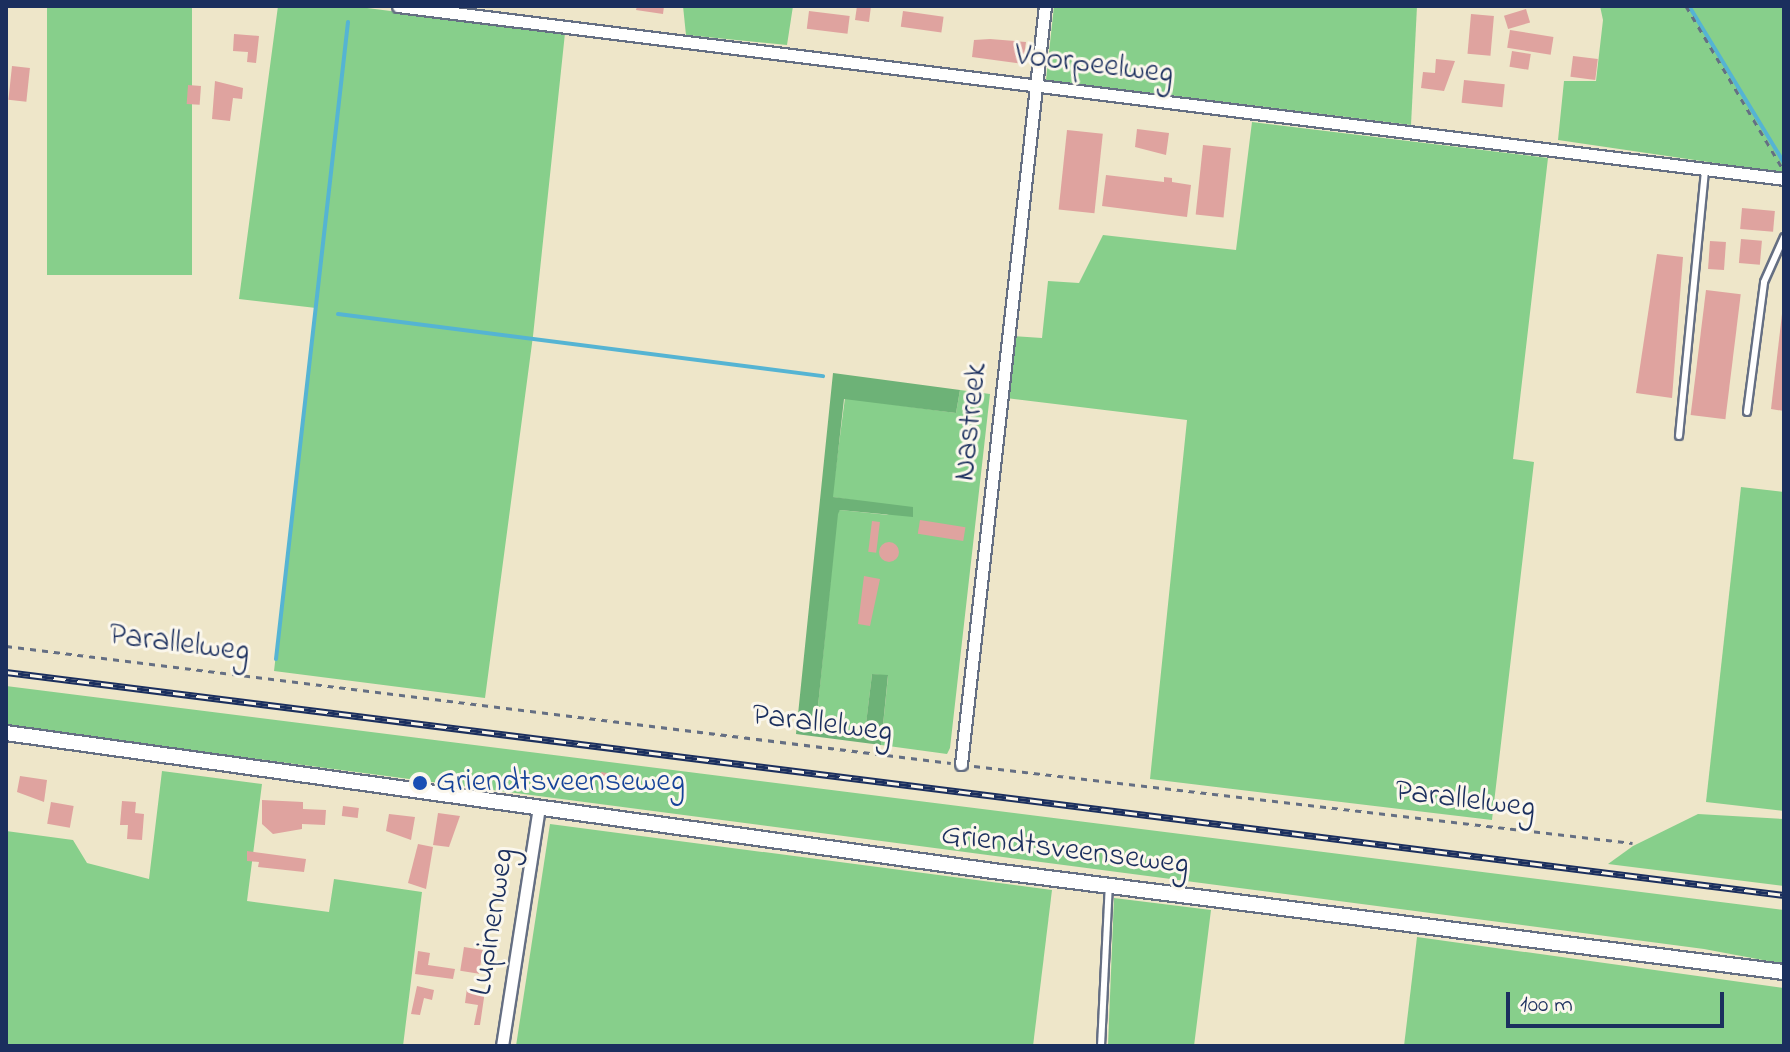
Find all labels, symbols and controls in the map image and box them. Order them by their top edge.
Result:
street label: Voorpeelweg [1013,37,1175,95]
street label: Nastreek [947,361,997,483]
street label: Parallelweg [107,617,251,673]
street label: Parallelweg [750,697,894,753]
place label: Griendtsveenseweg [436,764,685,802]
street label: Parallelweg [1393,773,1537,829]
marker: Griendtsveenseweg [411,774,429,792]
street label: Griendtsveenseweg [939,817,1191,885]
street label: Lupinenweg [463,845,525,999]
scale bar [1510,976,1728,1026]
text: 100 m [1520,988,1573,1023]

